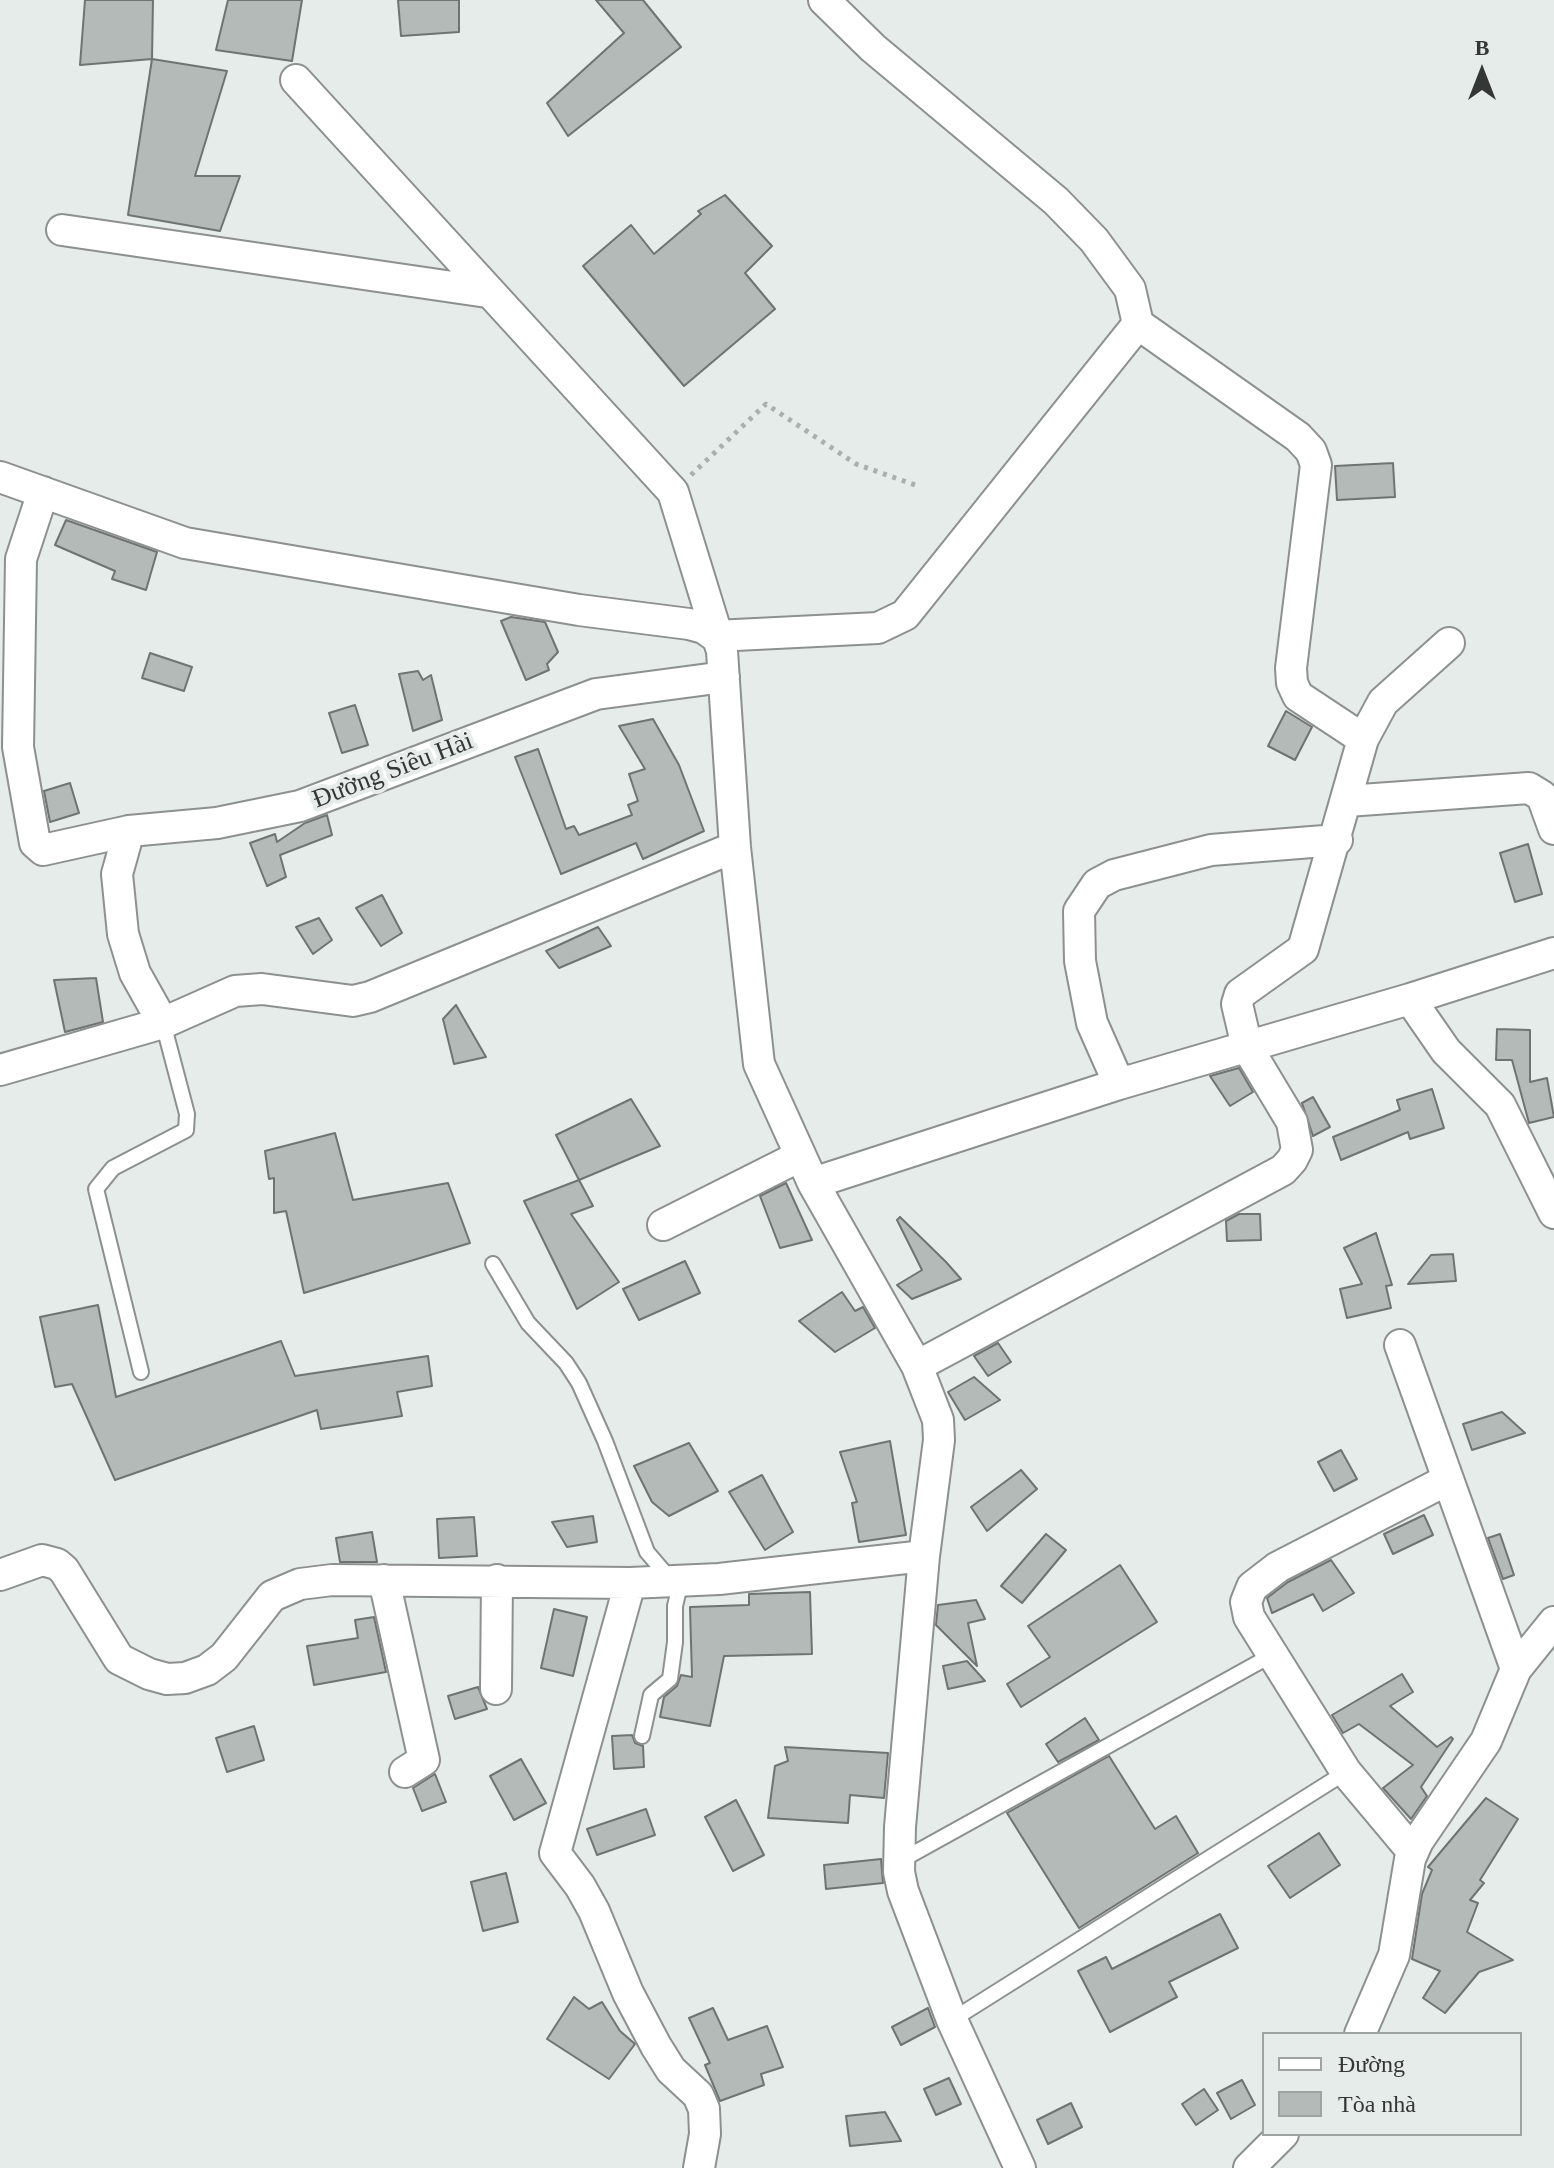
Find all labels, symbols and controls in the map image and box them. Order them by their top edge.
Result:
north arrow [1442,32,1522,112]
text: B [1475,35,1489,60]
street label: Đường Siêu Hài [308,726,478,816]
legend [1262,2032,1522,2136]
text: Đường [1338,2051,1405,2077]
text: Tòa nhà [1338,2091,1416,2117]

